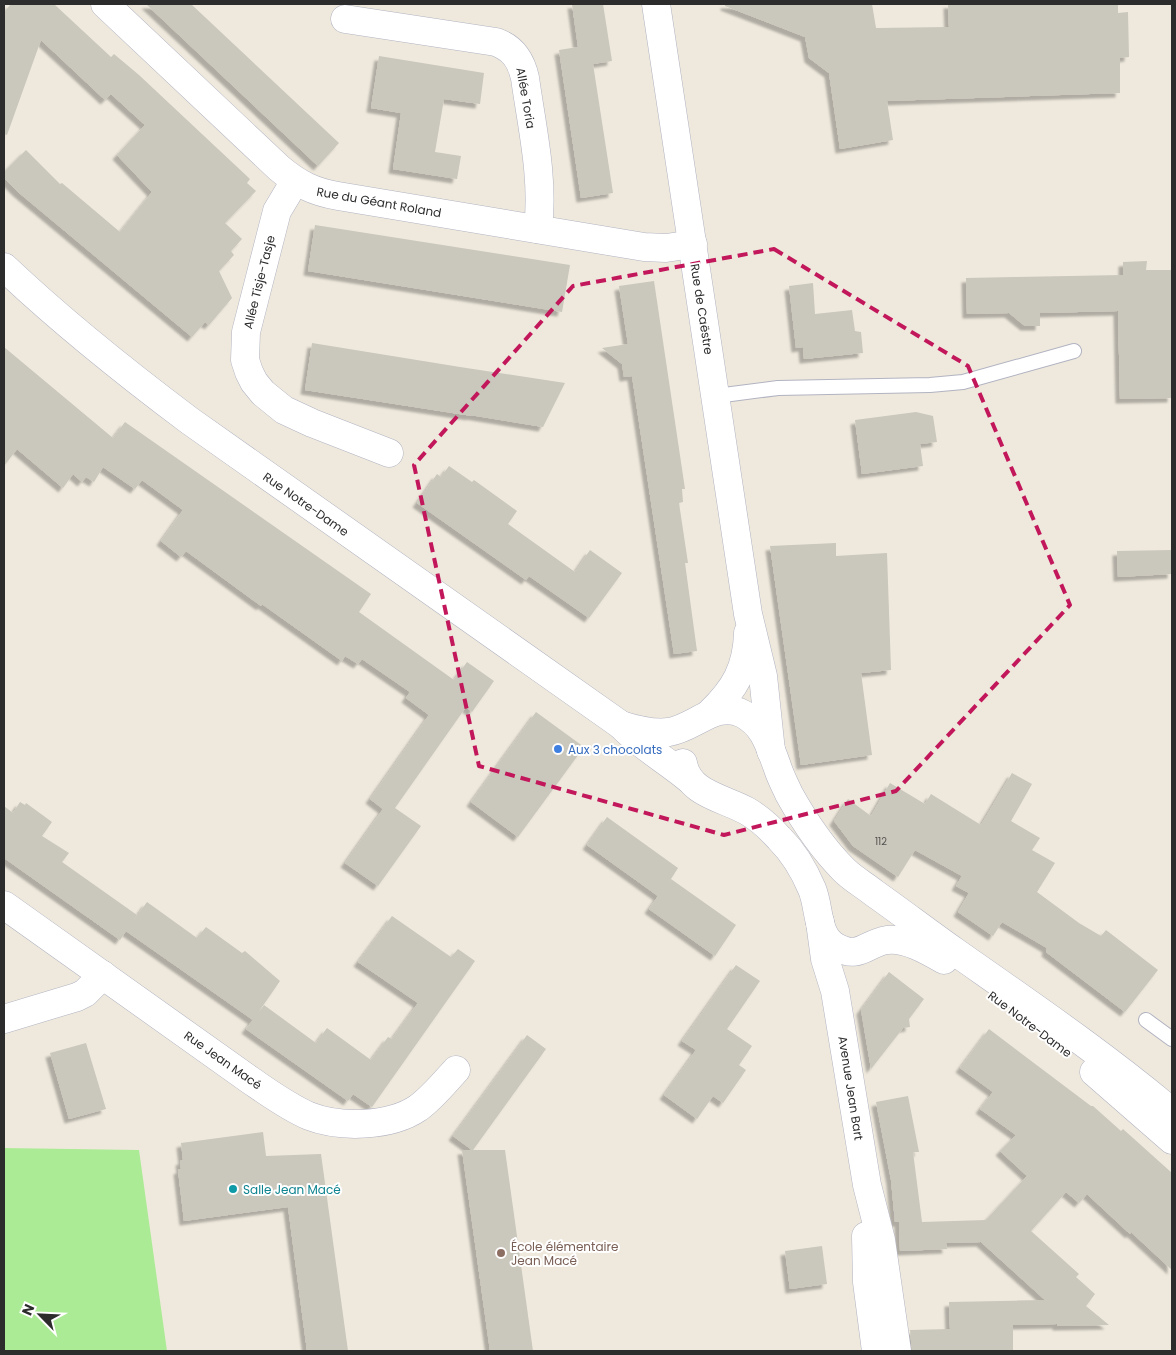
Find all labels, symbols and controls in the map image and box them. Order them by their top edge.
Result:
street label: Allée Toria [512,66,540,130]
street label: Rue du Géant Roland [315,183,443,221]
street label: Allée Tisje-Tasje [239,233,279,331]
street label: Rue de Caëstre [686,262,718,356]
street label: Rue Notre-Dame [260,468,352,540]
place label: Aux 3 chocolats [568,741,662,758]
marker: Aux 3 chocolats [552,743,564,755]
house number: 112 [875,834,887,849]
street label: Rue Notre-Dame [985,987,1075,1061]
street label: Rue Jean Macé [181,1027,265,1093]
street label: Avenue Jean Bart [834,1035,868,1141]
place label: Salle Jean Macé [243,1181,341,1198]
marker: Salle Jean Macé [227,1183,239,1195]
place label: École élémentaire Jean Macé [511,1238,618,1269]
marker: École élémentaire Jean Macé [495,1247,507,1259]
north arrow [15,1290,65,1340]
text: N [17,1301,39,1319]

